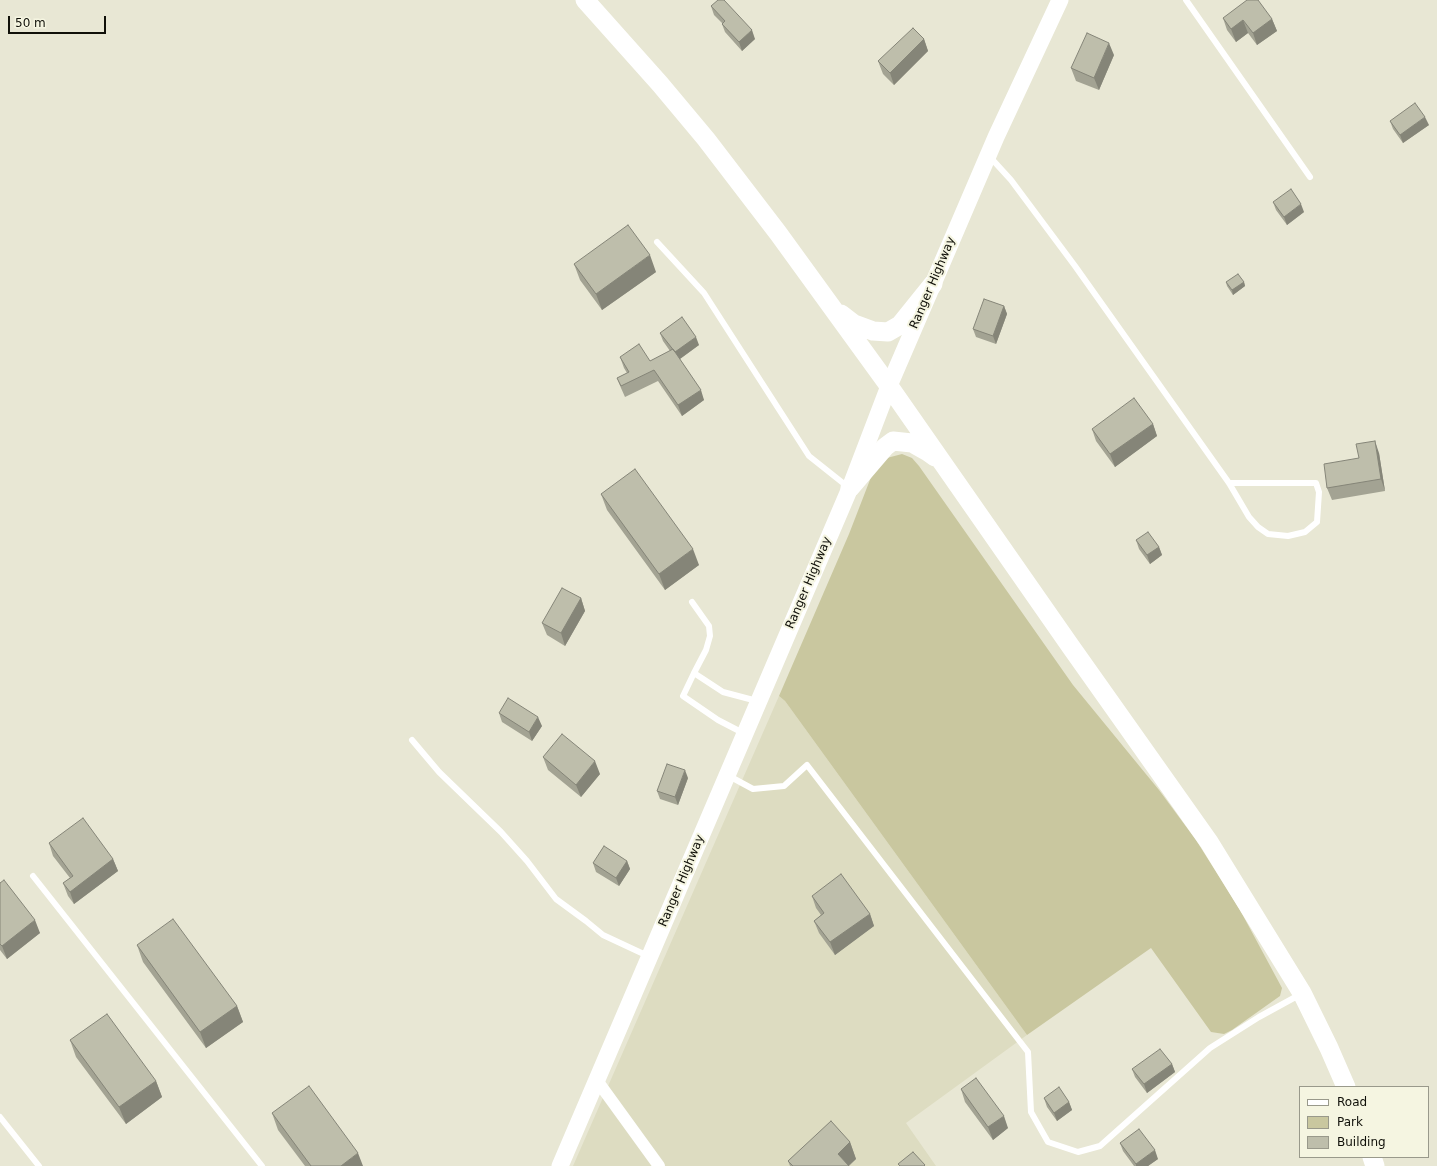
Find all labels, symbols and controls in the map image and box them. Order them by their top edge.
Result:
scale bar [10,8,108,34]
text: 50 m [15,16,46,30]
street label: Ranger Highway [907,235,959,331]
street label: Ranger Highway [783,535,835,631]
street label: Ranger Highway [656,833,708,929]
legend [1299,1086,1429,1158]
text: Road [1337,1095,1367,1109]
text: Park [1337,1115,1363,1129]
text: Building [1337,1135,1386,1149]

